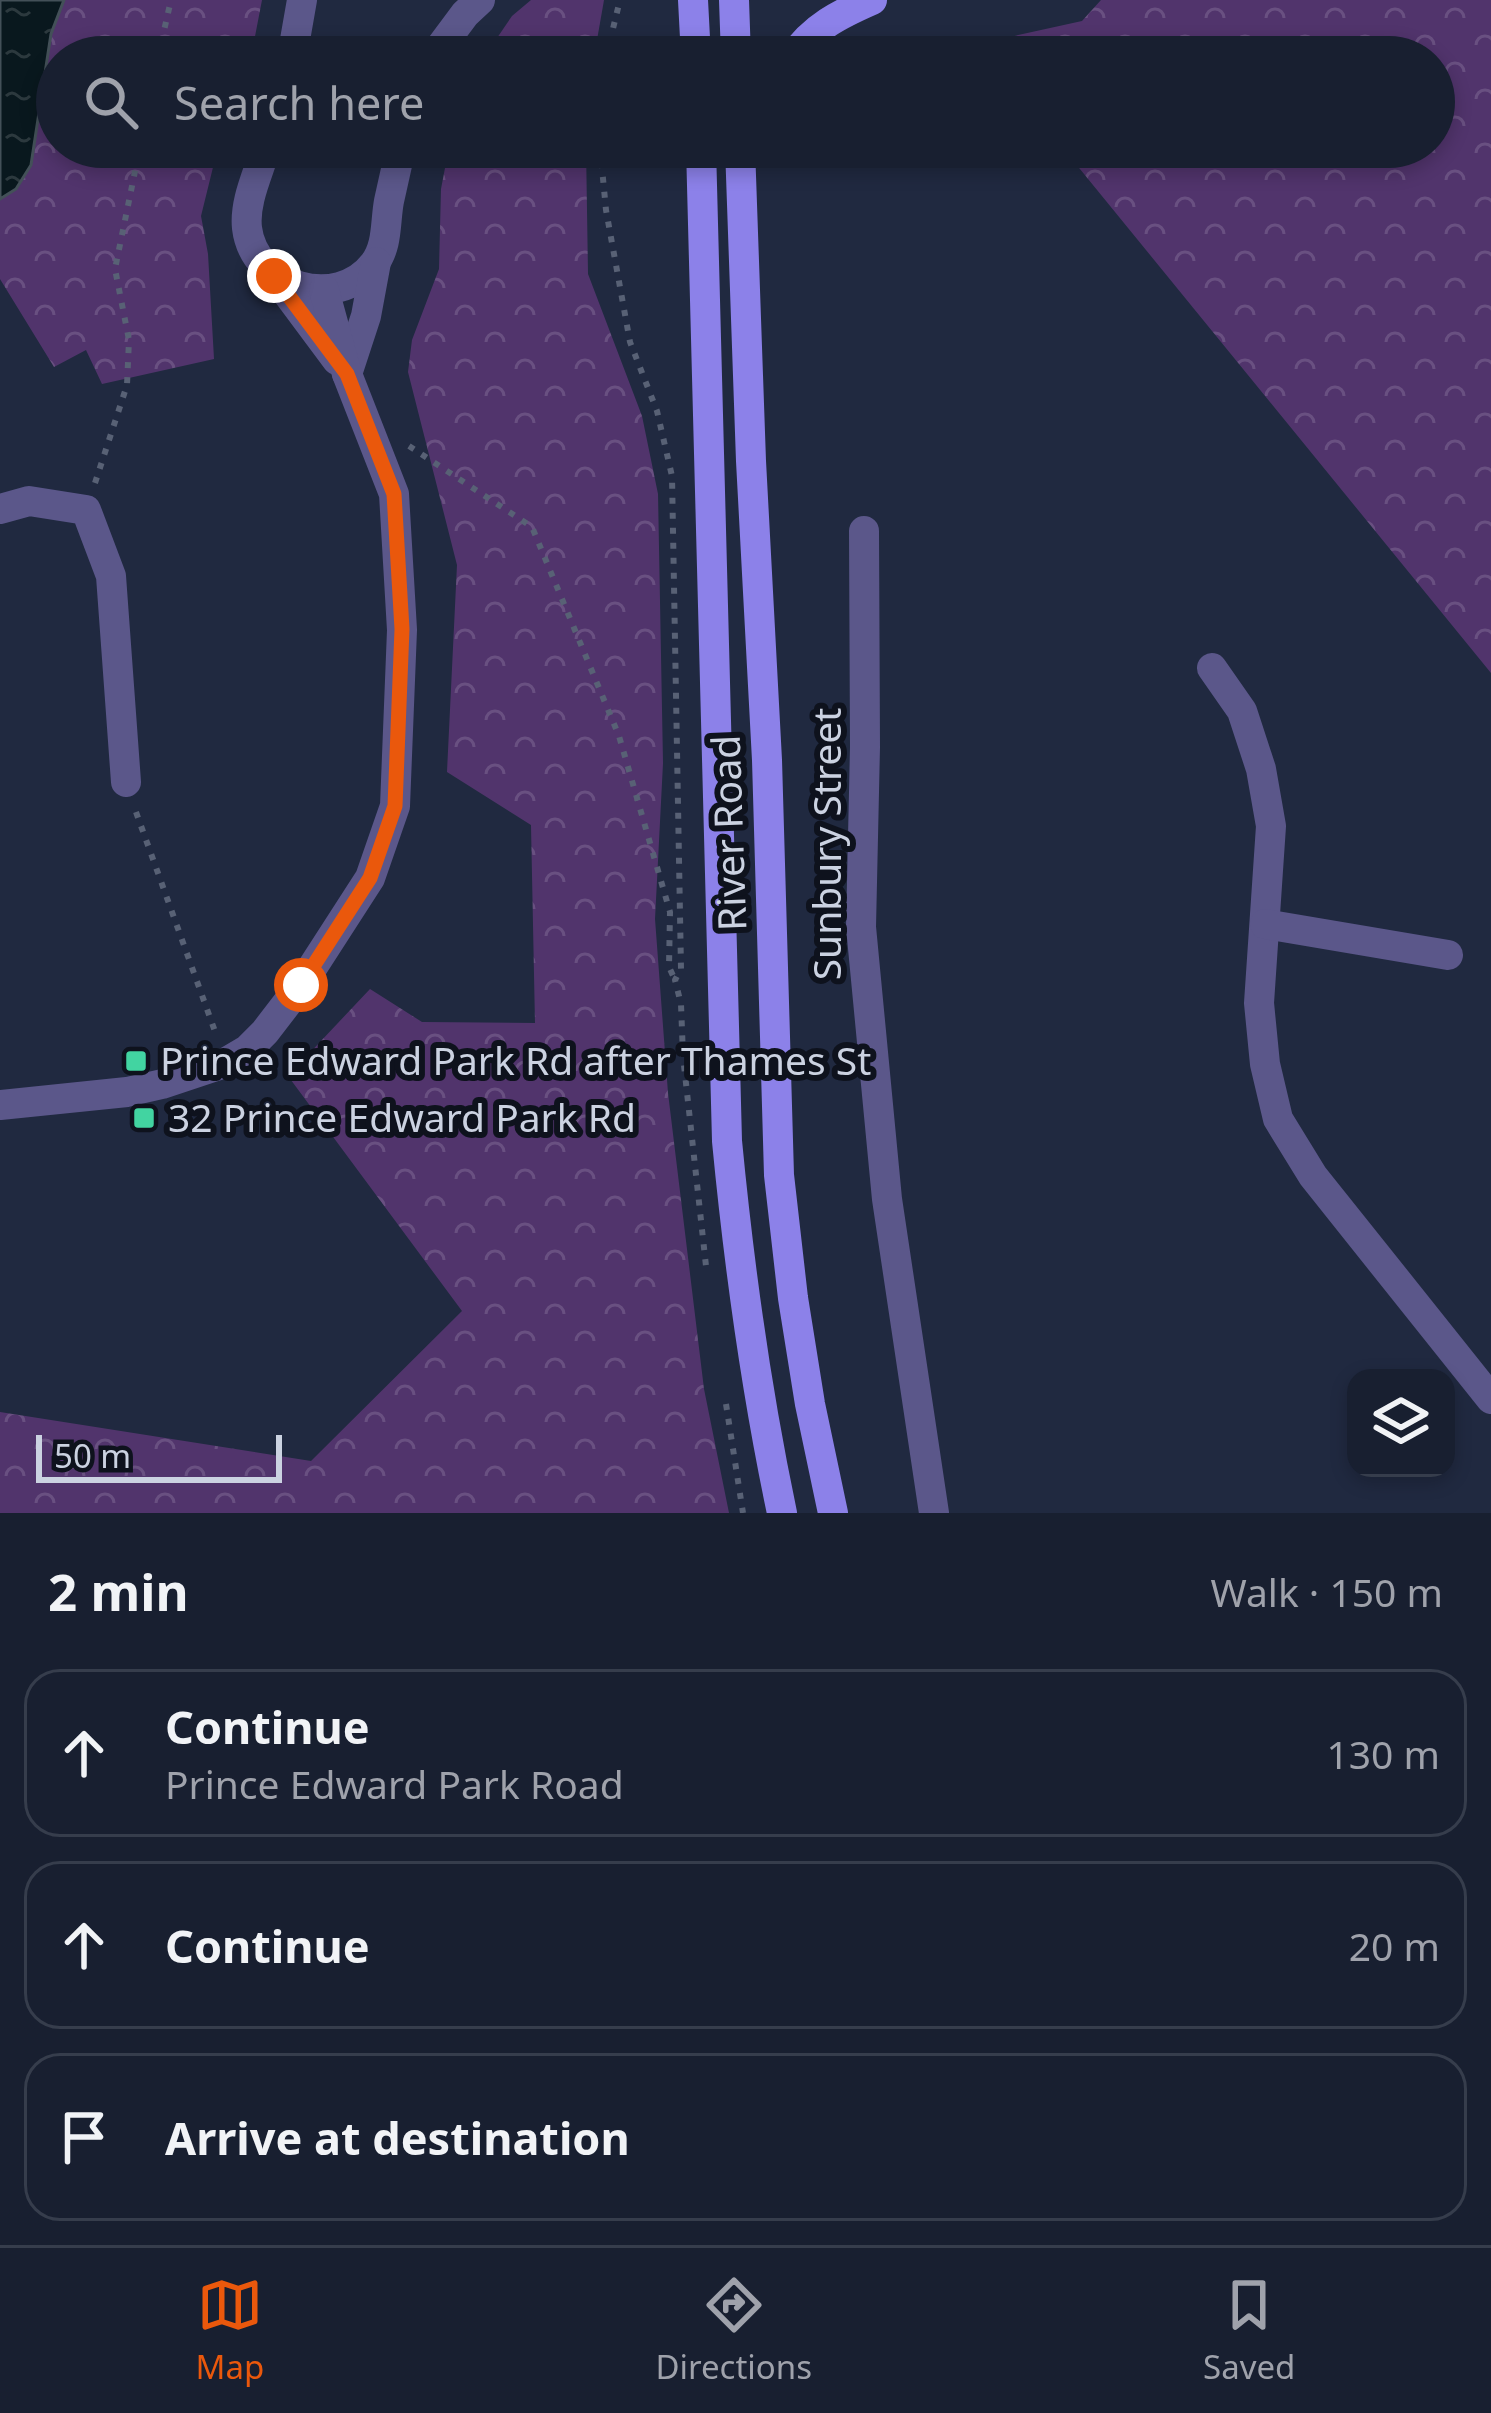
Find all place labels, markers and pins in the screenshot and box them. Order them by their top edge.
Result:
place label: Prince Edward Park Rd after Thames St [160,1033,871,1086]
marker: Prince Edward Park Rd after Thames St [123,1048,149,1074]
place label: 32 Prince Edward Park Rd [168,1090,636,1143]
marker: 32 Prince Edward Park Rd [131,1105,157,1131]

